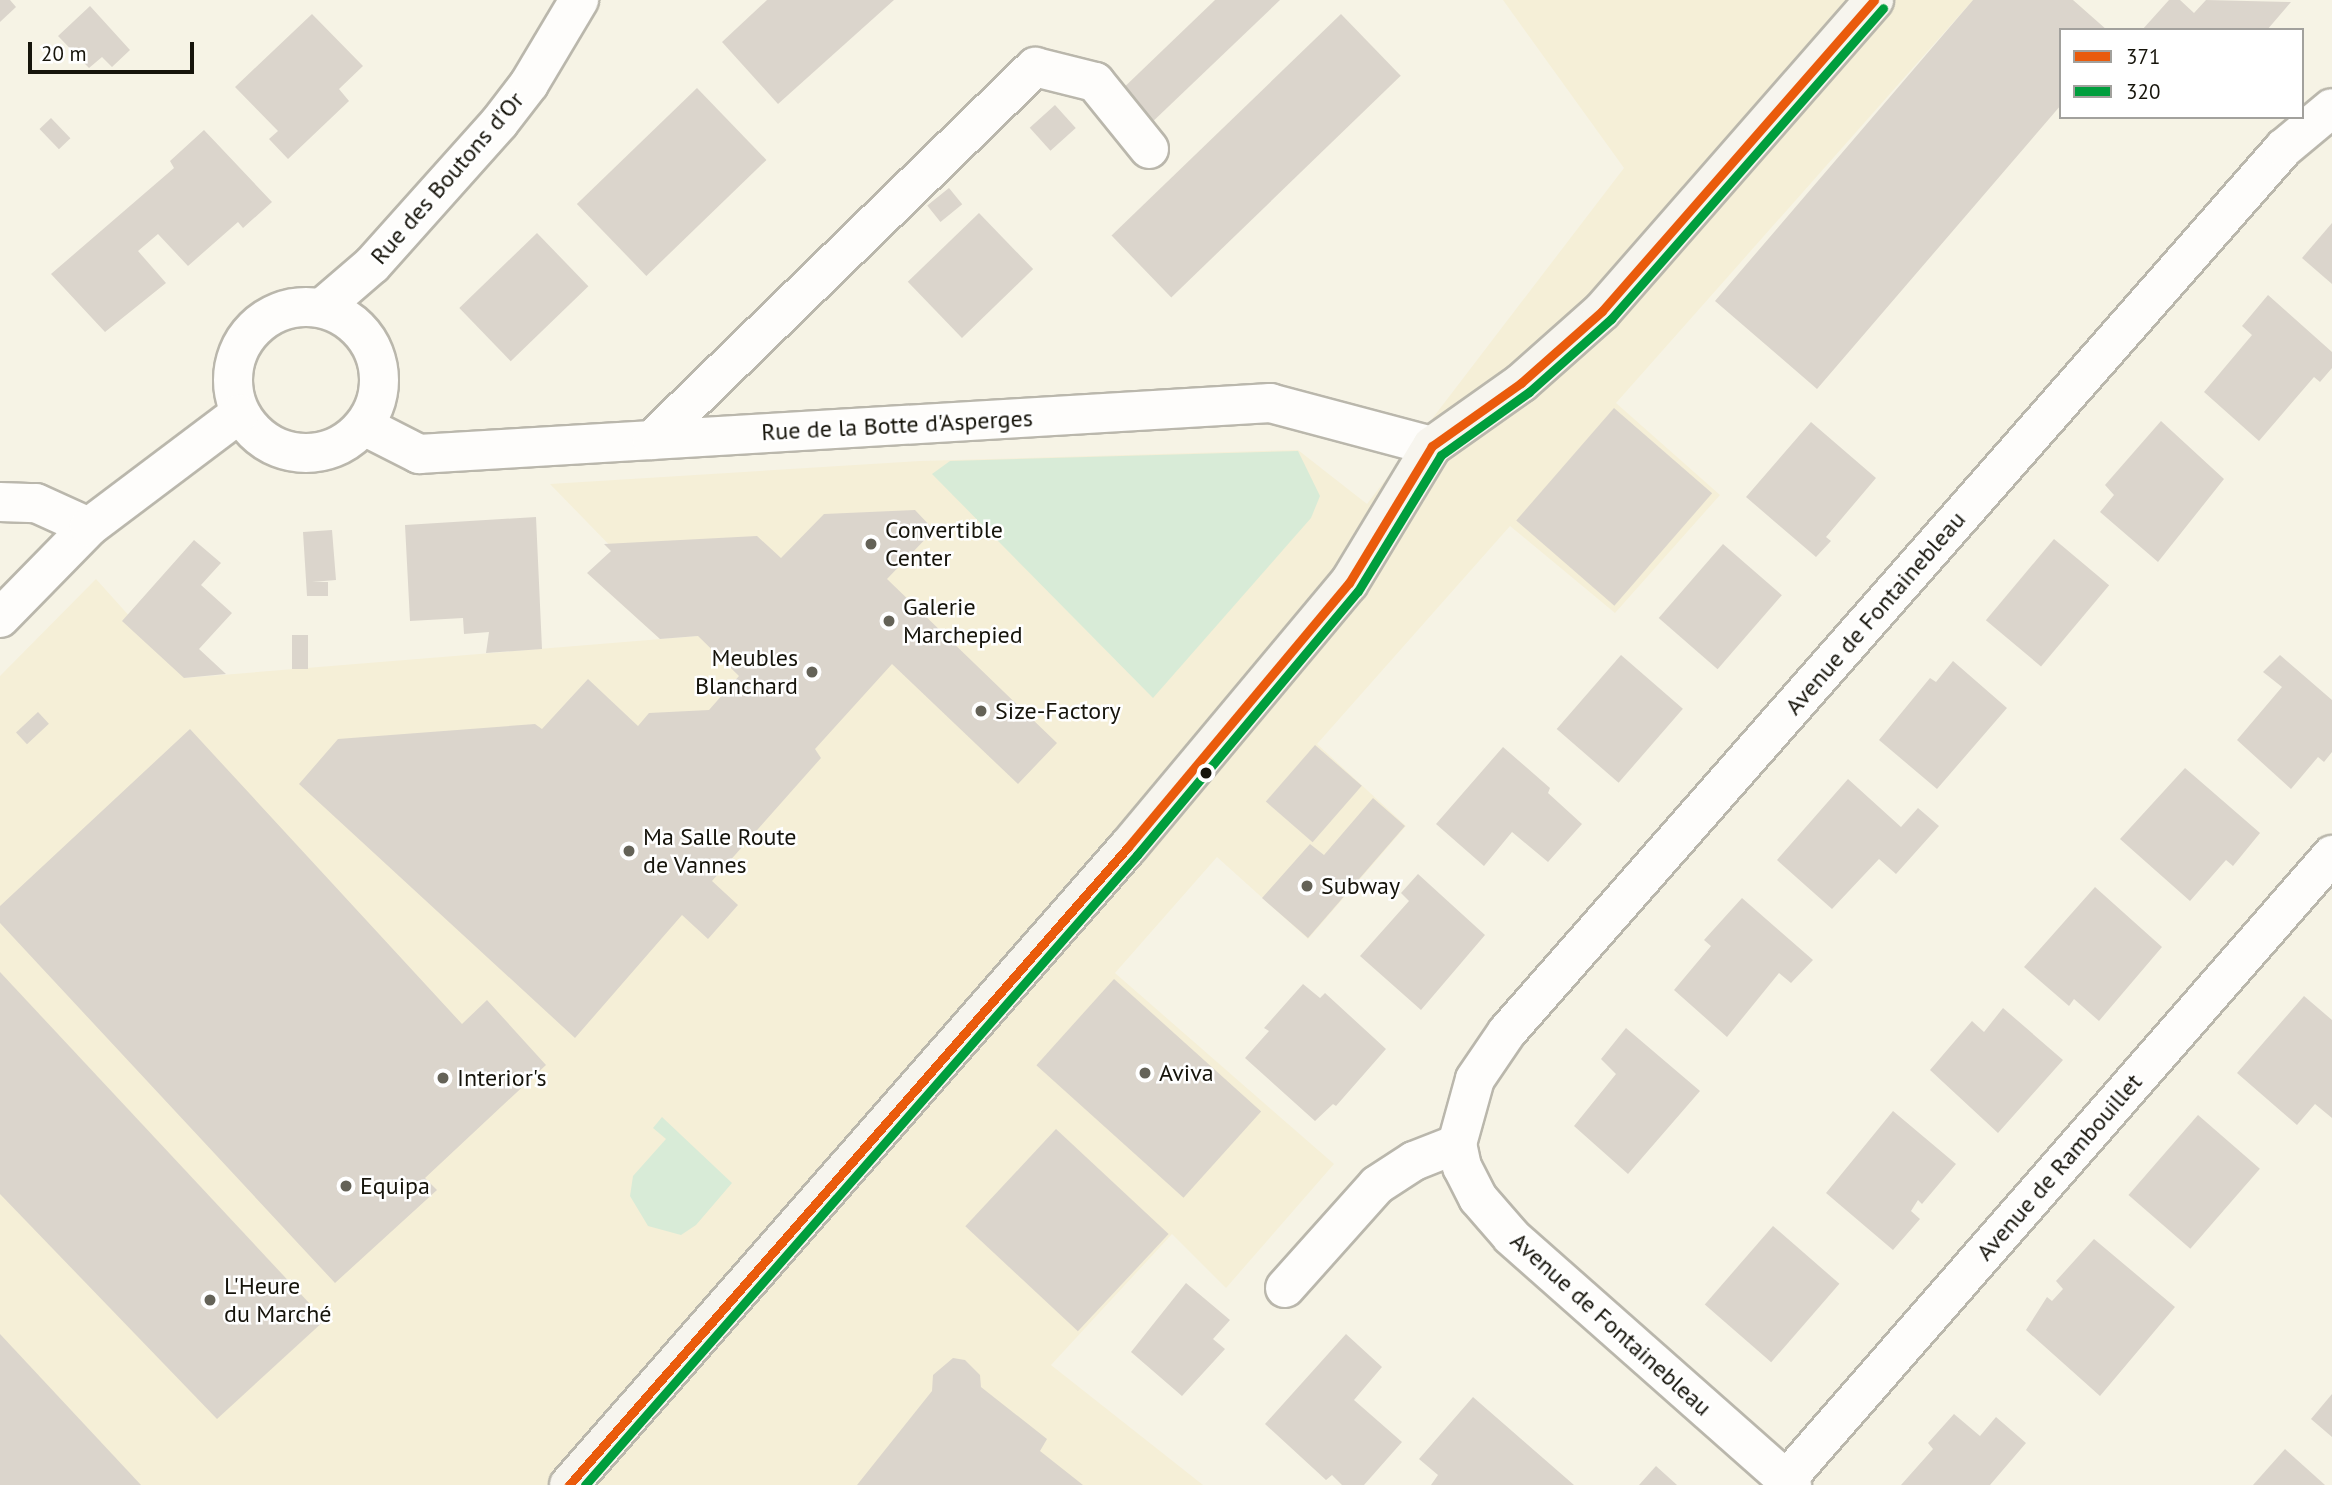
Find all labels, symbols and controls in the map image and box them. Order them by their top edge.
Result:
scale bar [32,28,198,72]
legend [2059,28,2304,119]
text: 20 m [41,40,87,67]
text: 371 [2126,43,2160,70]
text: 320 [2126,78,2160,105]
street label: Rue des Boutons d'Or [364,86,530,270]
street label: Rue de la Botte d'Asperges [761,404,1033,446]
street label: Avenue de Fontainebleau [1779,505,1971,721]
place label: Convertible Center [885,516,1003,572]
marker: Convertible Center [863,536,879,552]
place label: Galerie Marchepied [903,593,1023,649]
marker: Galerie Marchepied [881,613,897,629]
place label: Meubles Blanchard [695,644,798,700]
marker: Meubles Blanchard [804,664,820,680]
place label: Size-Factory [995,697,1121,725]
marker: Size-Factory [973,703,989,719]
unlabelled marker [1199,766,1213,780]
place label: Ma Salle Route de Vannes [643,823,797,879]
marker: Ma Salle Route de Vannes [621,843,637,859]
place label: Subway [1321,872,1400,900]
marker: Subway [1299,878,1315,894]
place label: Aviva [1159,1059,1214,1087]
place label: Interior's [457,1064,547,1092]
marker: Aviva [1137,1065,1153,1081]
street label: Avenue de Rambouillet [1970,1068,2148,1266]
marker: Interior's [435,1070,451,1086]
place label: Equipa [360,1172,430,1200]
marker: Equipa [338,1178,354,1194]
street label: Avenue de Fontainebleau [1505,1226,1717,1422]
place label: L'Heure du Marché [224,1272,331,1328]
marker: L'Heure du Marché [202,1292,218,1308]

